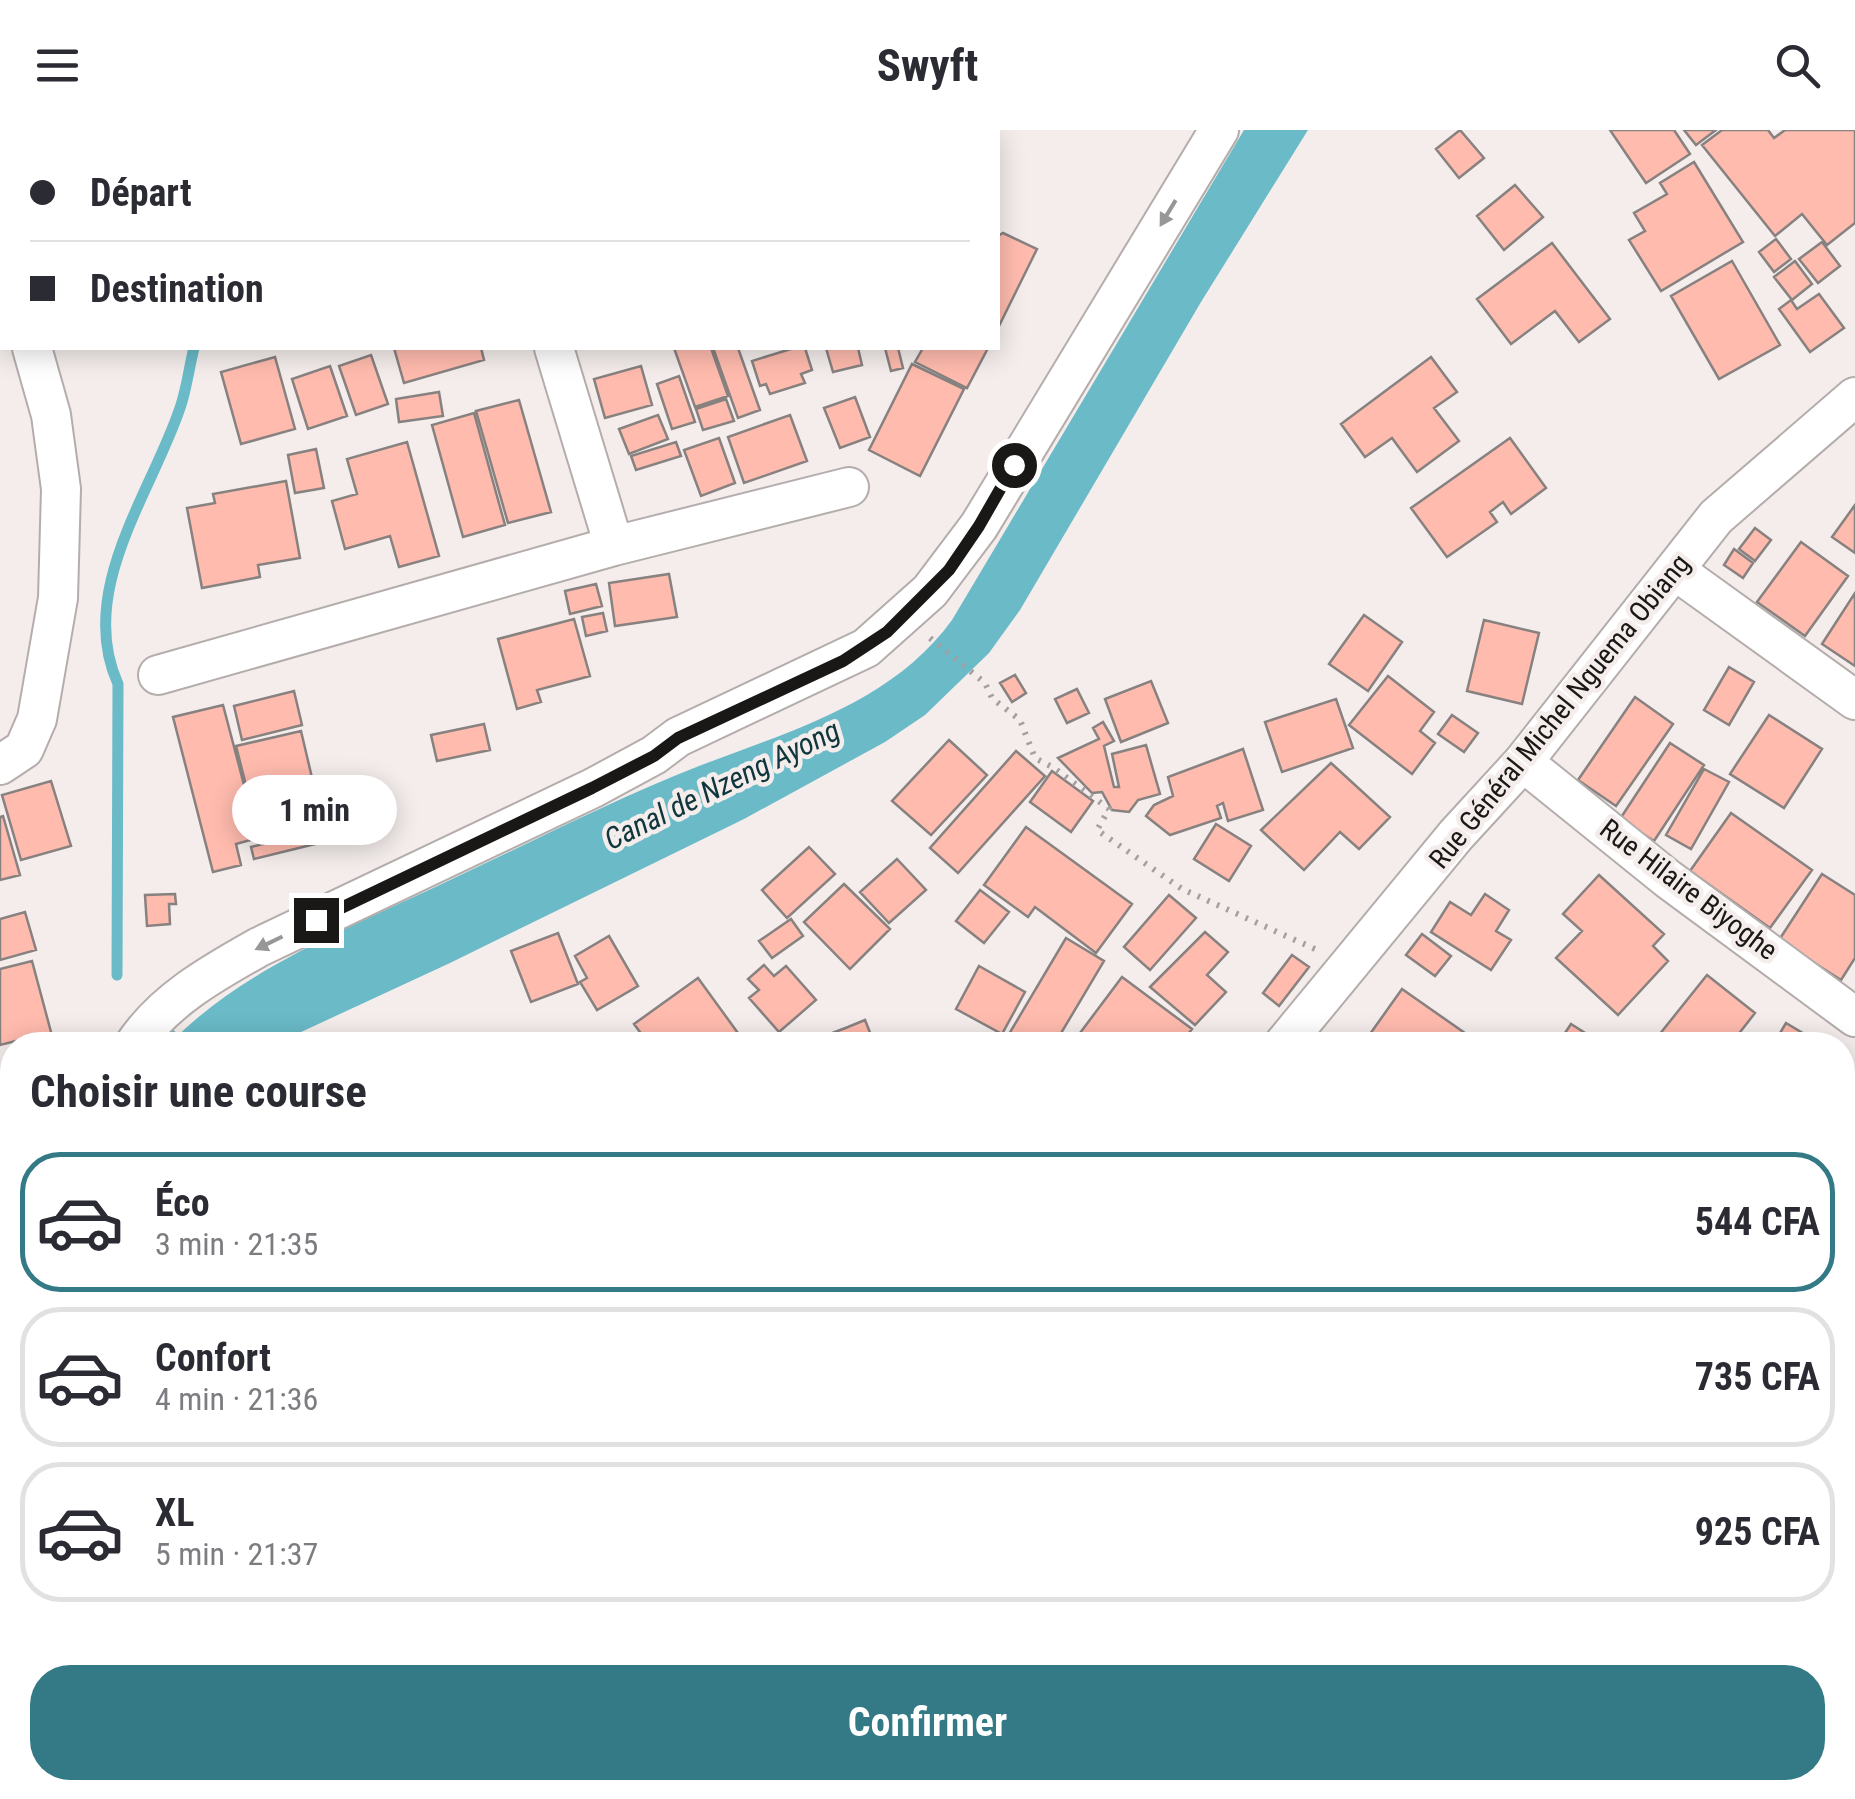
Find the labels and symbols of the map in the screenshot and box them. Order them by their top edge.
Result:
one-way arrow [1160,199,1178,227]
route start [992,443,1037,488]
street label: Rue Général Michel Nguema Obiang [1422,547,1697,875]
water label: Canal de Nzeng Ayong [598,712,845,857]
callout: 1 min [234,775,398,845]
street label: Rue Hilaire Biyoghe [1594,812,1784,967]
route end [294,898,339,943]
one-way arrow [254,934,283,951]

